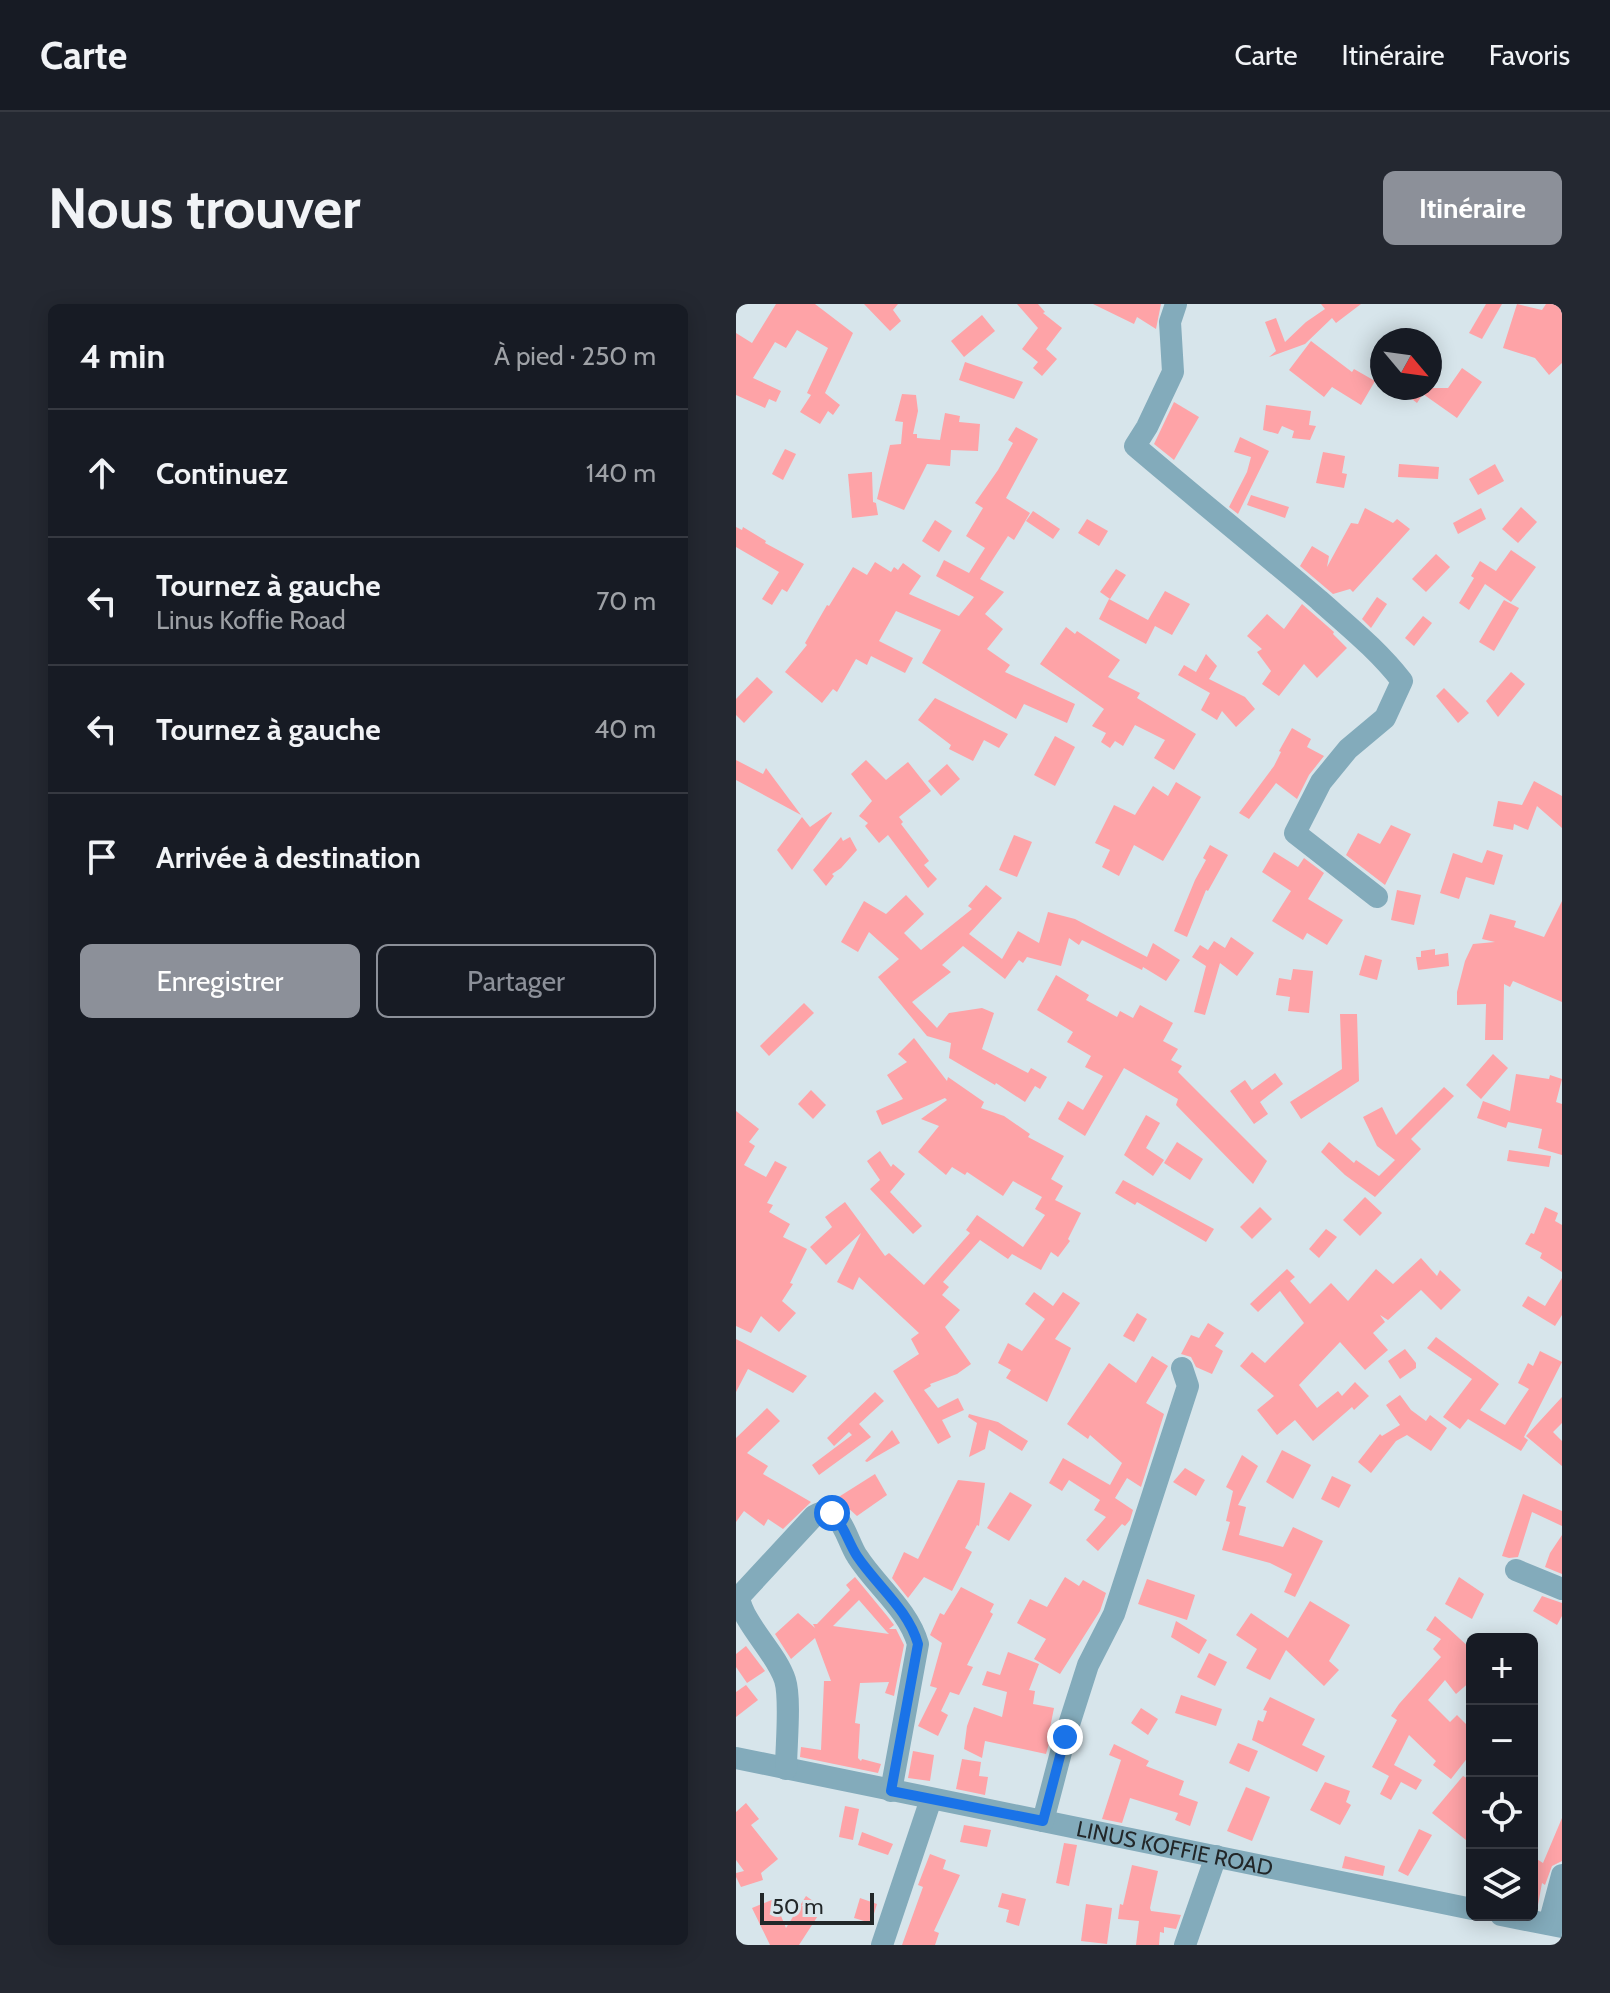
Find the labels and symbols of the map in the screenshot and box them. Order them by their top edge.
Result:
north arrow [1370,328,1442,400]
route start [814,1495,850,1531]
route end [1047,1719,1083,1755]
street label: LINUS KOFFIE ROAD [1074,1815,1275,1882]
scale bar [760,1889,874,1925]

